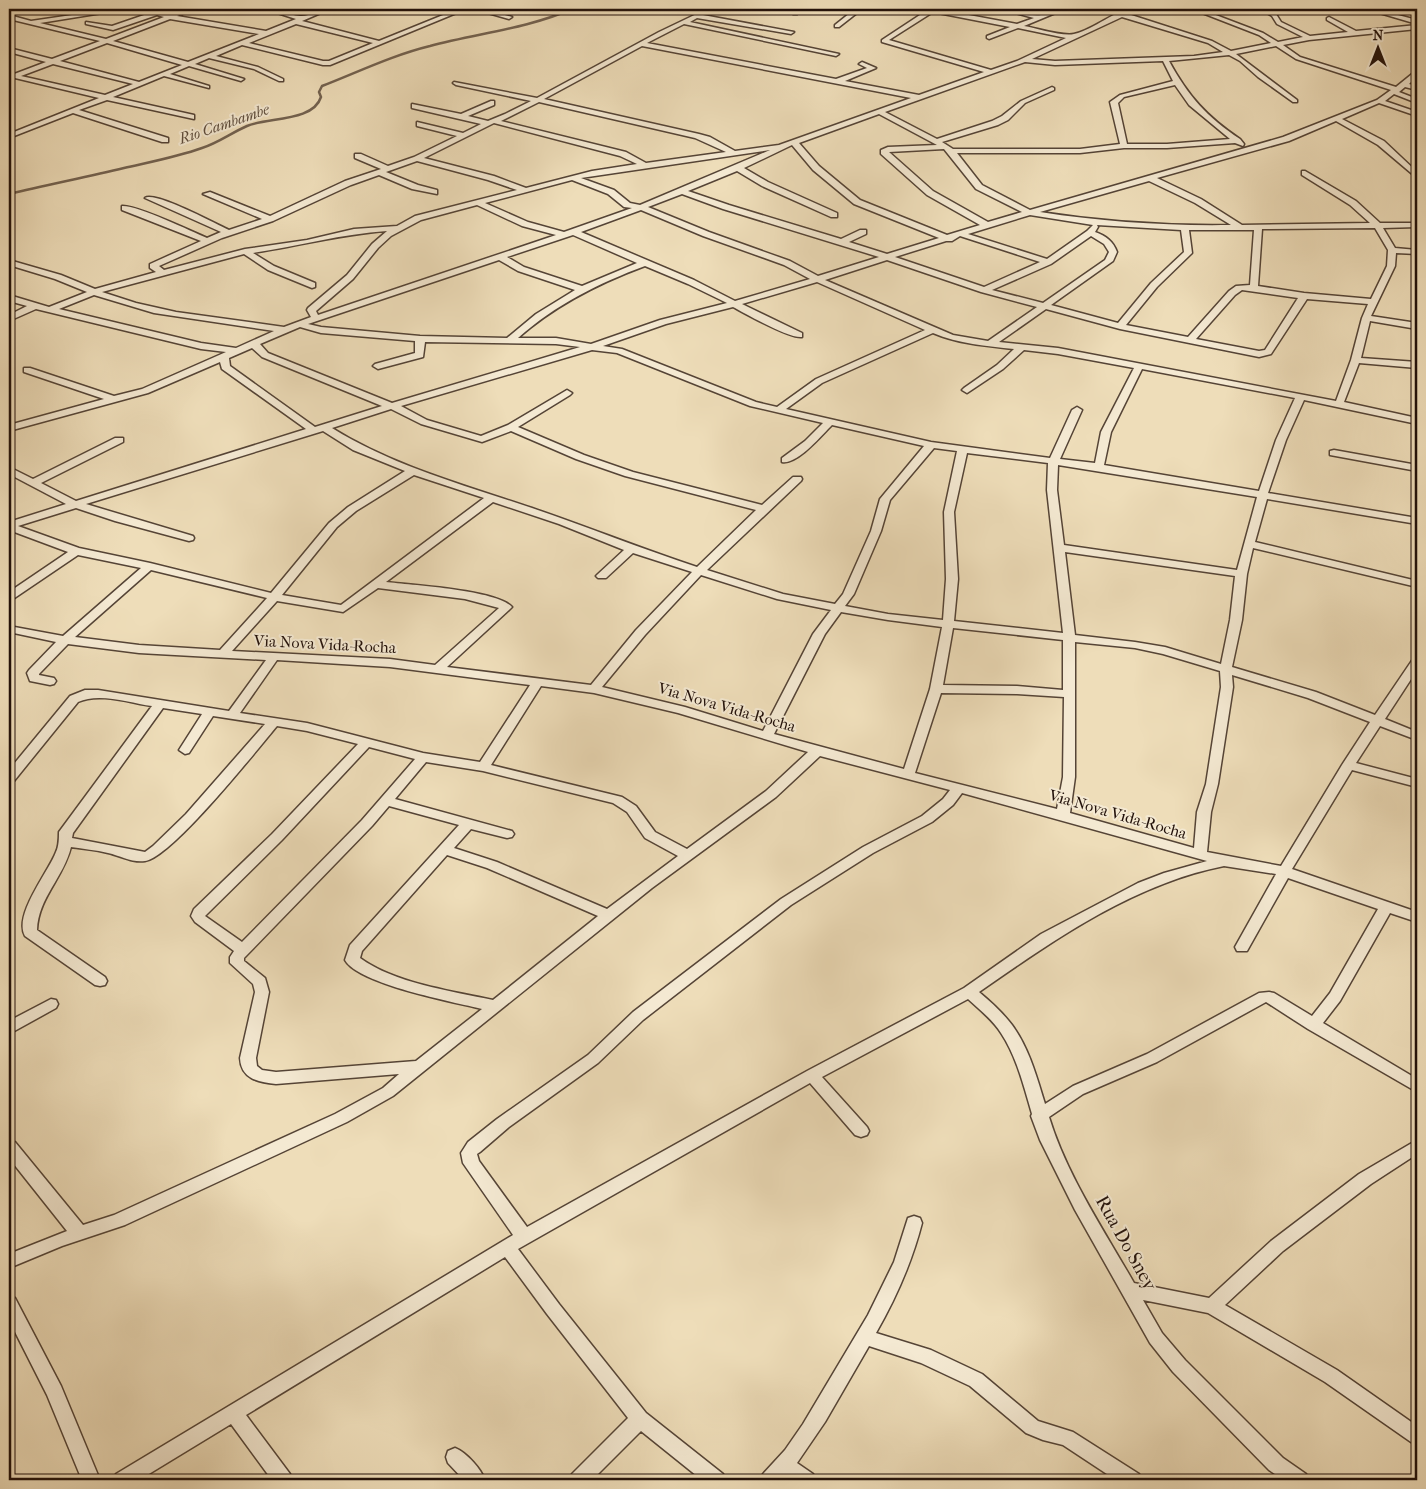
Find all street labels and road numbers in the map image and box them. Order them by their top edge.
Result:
street label: Via Nova Vida-Rocha [252,631,397,657]
street label: Via Nova Vida-Rocha [655,678,799,736]
street label: Via Nova Vida-Rocha [1046,785,1190,843]
street label: Rua Do Sney [1091,1192,1162,1295]

